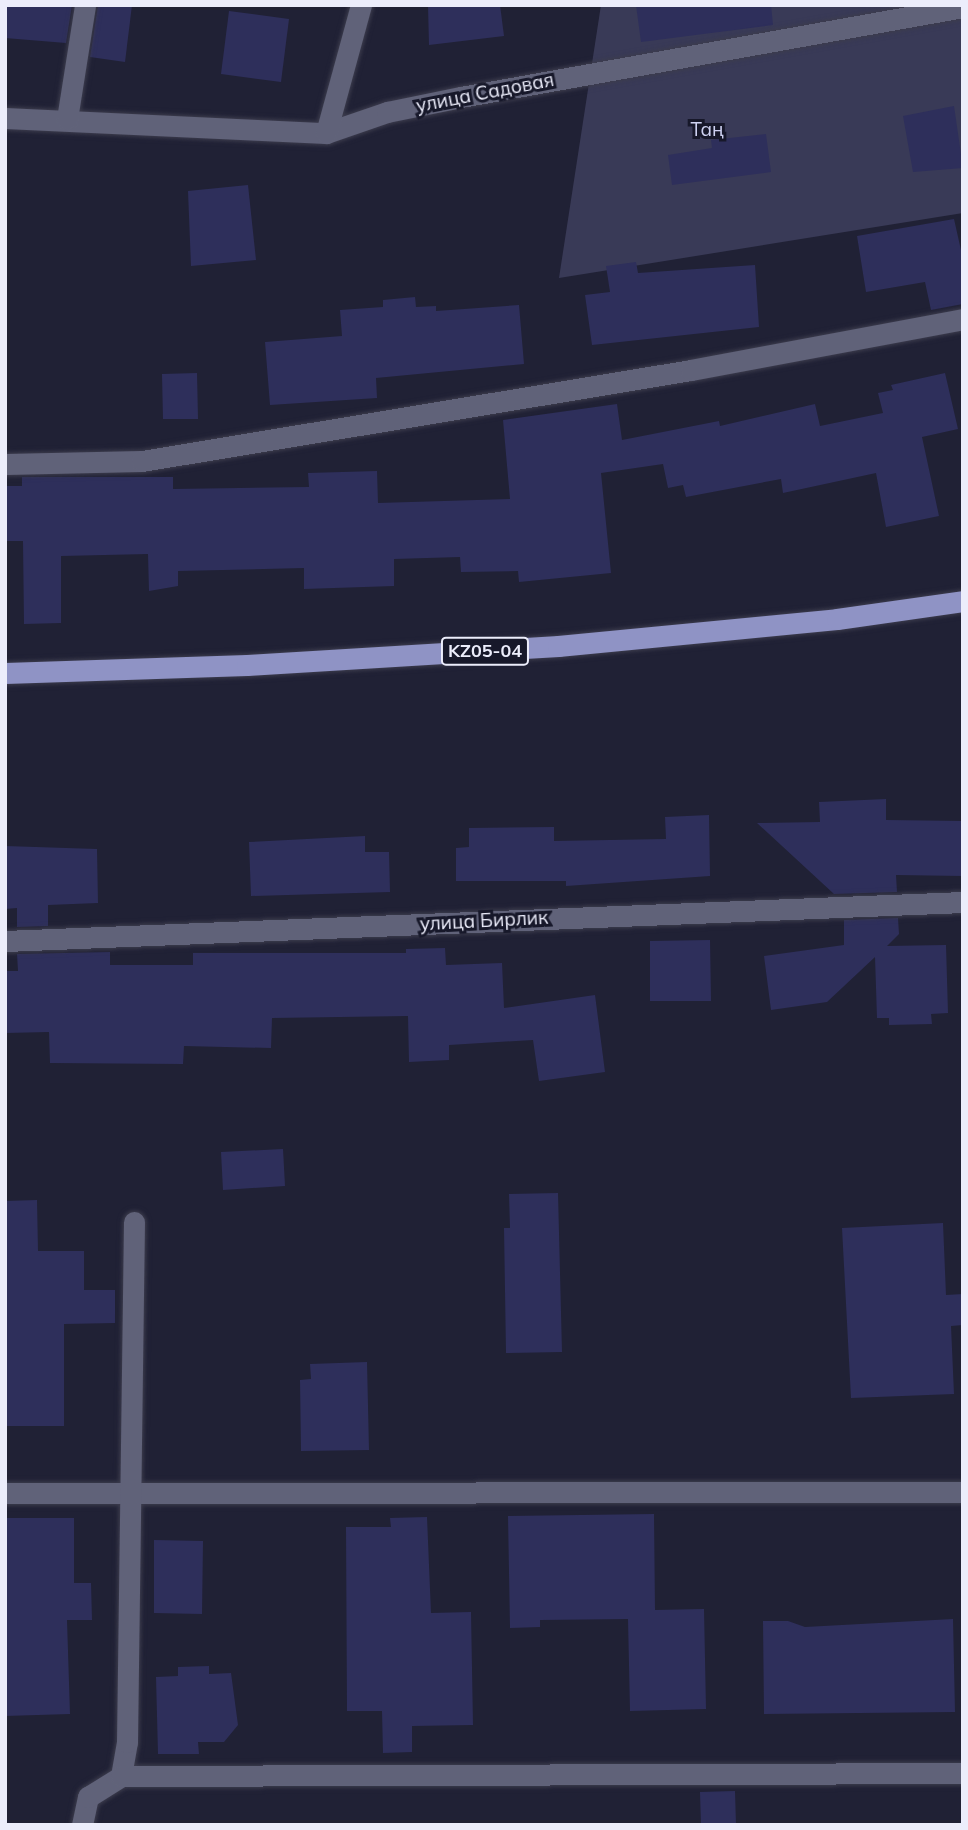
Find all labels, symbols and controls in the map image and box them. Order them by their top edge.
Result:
street label: улица Садовая [414,68,556,118]
park label: Таң [691,119,723,141]
road number: KZ05-04 [440,636,530,666]
street label: улица Бирлик [419,906,549,936]

